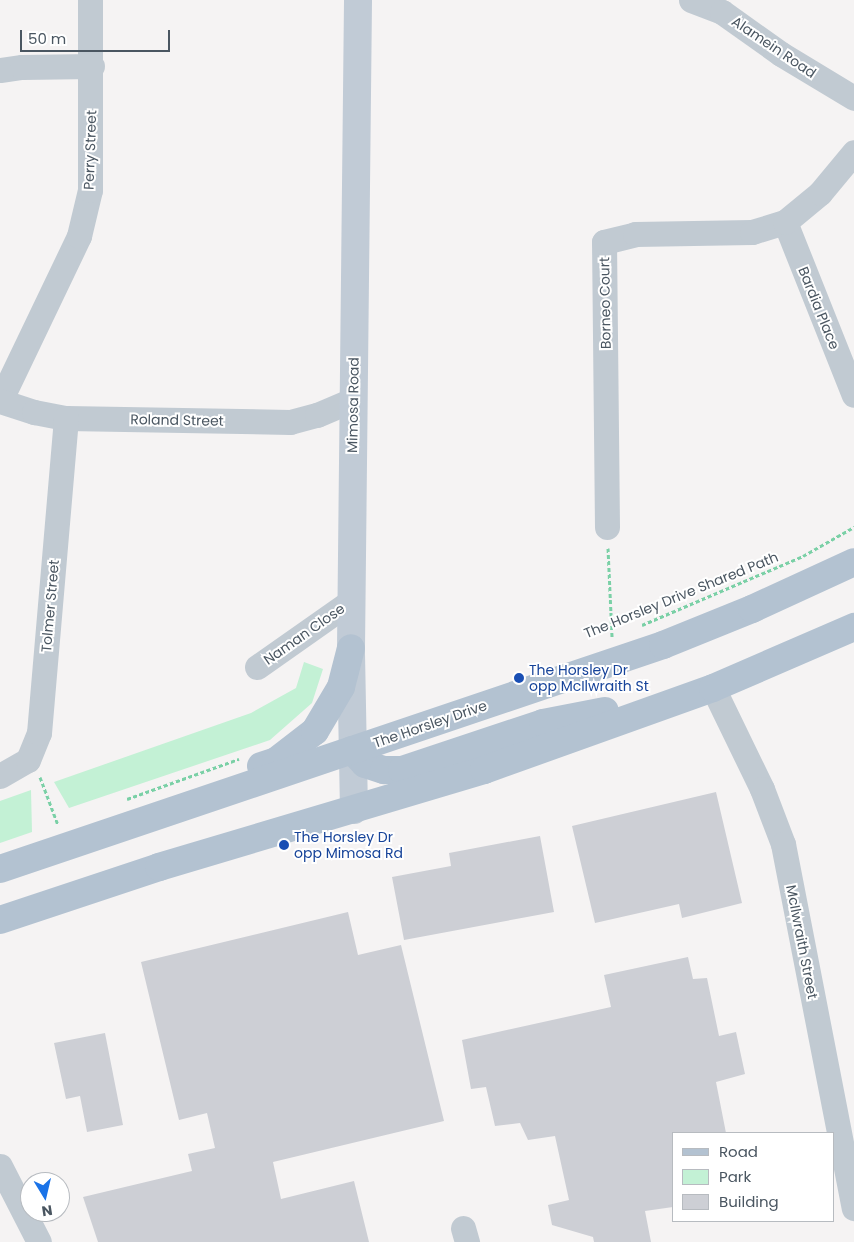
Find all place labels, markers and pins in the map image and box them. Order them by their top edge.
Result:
place label: The Horsley Dr opp McIlwraith St [529,662,649,694]
marker: The Horsley Dr opp McIlwraith St [513,672,525,684]
place label: The Horsley Dr opp Mimosa Rd [294,829,403,862]
marker: The Horsley Dr opp Mimosa Rd [278,839,290,851]

